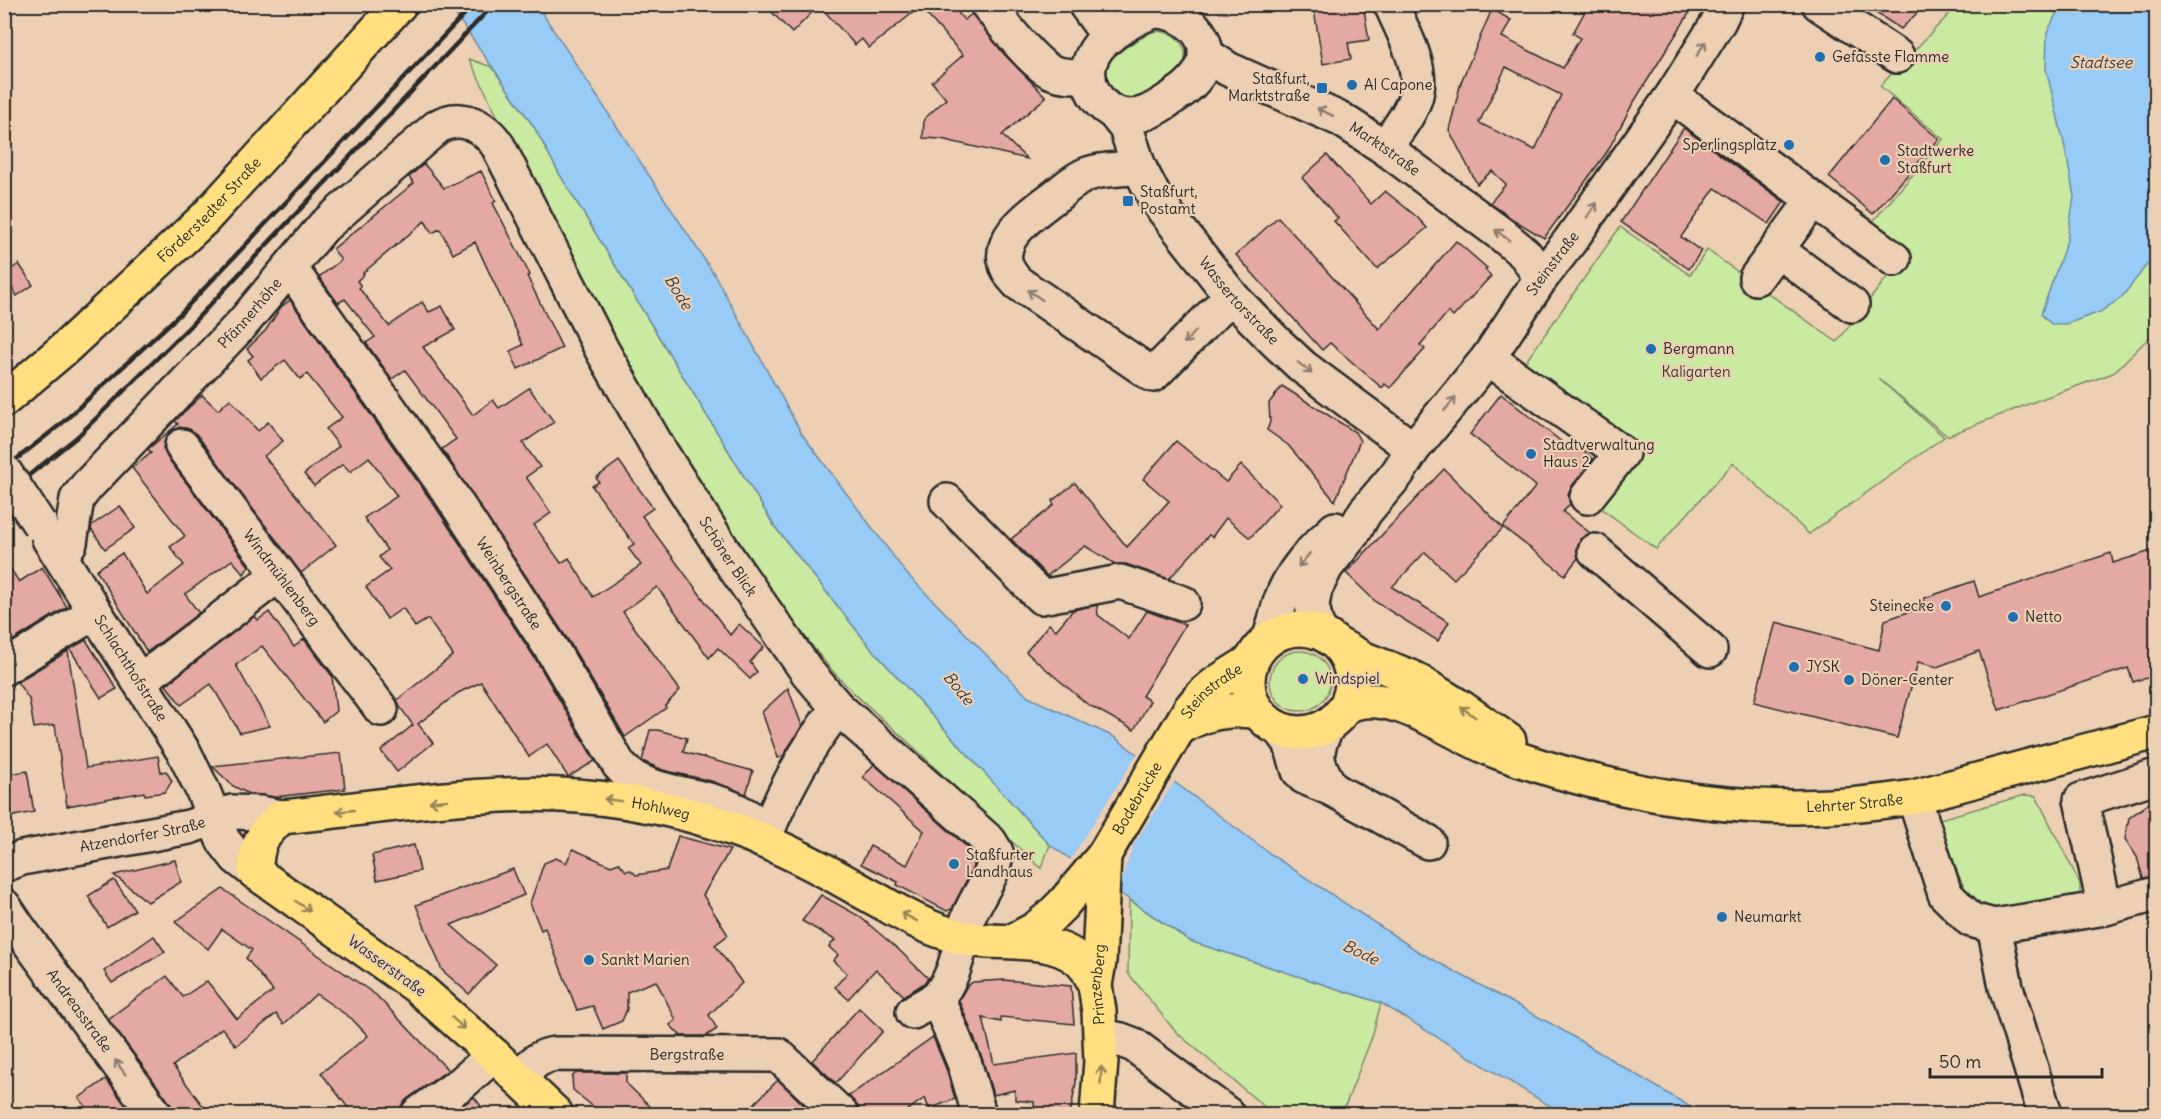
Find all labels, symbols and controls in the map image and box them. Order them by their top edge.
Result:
one-way arrow [1696,41,1708,58]
place label: Gefasste Flamme [1832,47,1949,66]
marker: Gefasste Flamme [1813,50,1827,64]
water label: Stadtsee [2070,52,2134,72]
place label: Staßfurt, Marktstraße [1228,69,1310,105]
place label: Al Capone [1364,75,1433,94]
marker: Al Capone [1345,78,1359,92]
marker: Staßfurt, Marktstraße [1315,81,1329,95]
one-way arrow [1316,106,1334,117]
street label: Marktstraße [1346,117,1424,180]
place label: Sperlingsplatz [1683,135,1777,154]
marker: Sperlingsplatz [1782,138,1796,152]
place label: Stadtwerke Staßfurt [1897,141,1974,177]
street label: Förderstedter Straße [153,153,265,266]
marker: Stadtwerke Staßfurt [1878,153,1892,167]
place label: Staßfurt, Postamt [1140,182,1198,218]
marker: Staßfurt, Postamt [1121,194,1135,208]
one-way arrow [1586,203,1598,219]
street label: Steinstraße [1522,227,1583,299]
one-way arrow [1494,229,1510,242]
street label: Wassertorstraße [1195,252,1283,349]
water label: Bode [661,271,698,314]
street label: Pfännerhöhe [214,274,285,352]
one-way arrow [1026,288,1043,301]
one-way arrow [1182,330,1197,345]
place label: Bergmann [1663,339,1735,358]
marker: Bergmann [1644,342,1658,356]
one-way arrow [1297,361,1312,375]
park label: Kaligarten [1661,362,1731,381]
one-way arrow [1444,396,1457,412]
place label: Stadtverwaltung Haus 2 [1543,435,1655,471]
marker: Stadtverwaltung Haus 2 [1524,447,1538,461]
street label: Schöner Blick [695,513,762,600]
street label: Windmühlenberg [239,525,325,629]
street label: Weinbergstraße [472,533,546,633]
one-way arrow [1297,552,1311,567]
place label: Steinecke [1870,596,1934,615]
marker: Steinecke [1939,599,1953,613]
place label: Netto [2025,607,2062,626]
marker: Netto [2006,610,2020,624]
street label: Schlachthofstraße [90,611,172,725]
place label: JYSK [1806,657,1840,676]
street label: Steinstraße [1176,659,1246,722]
marker: JYSK [1787,660,1801,674]
water label: Bode [939,667,979,710]
place label: Windspiel [1315,669,1380,688]
place label: Döner-Center [1861,670,1954,689]
marker: Windspiel [1296,672,1310,686]
marker: Döner-Center [1842,673,1856,687]
one-way arrow [1460,706,1476,718]
street label: Bodebrücke [1108,758,1166,838]
street label: Lehrter Straße [1806,789,1904,816]
street label: Hohlweg [630,793,692,824]
one-way arrow [603,794,623,805]
one-way arrow [428,796,448,807]
one-way arrow [336,805,355,816]
street label: Atzendorfer Straße [78,812,208,856]
place label: Staßfurter Landhaus [966,845,1035,881]
marker: Staßfurter Landhaus [947,857,961,871]
one-way arrow [294,900,310,912]
place label: Neumarkt [1734,907,1802,926]
marker: Neumarkt [1715,910,1729,924]
one-way arrow [900,911,918,922]
street label: Wasserstraße [344,931,430,1000]
water label: Bode [1340,935,1383,970]
street label: Prinzenberg [1085,944,1109,1025]
place label: Sankt Marien [601,950,690,969]
marker: Sankt Marien [582,953,596,967]
street label: Andreasstraße [43,965,117,1056]
one-way arrow [451,1016,466,1030]
scale bar [1930,1041,2102,1079]
street label: Bergstraße [649,1044,724,1064]
text: 50 m [1939,1050,1981,1073]
one-way arrow [114,1060,127,1076]
one-way arrow [1095,1066,1106,1086]

